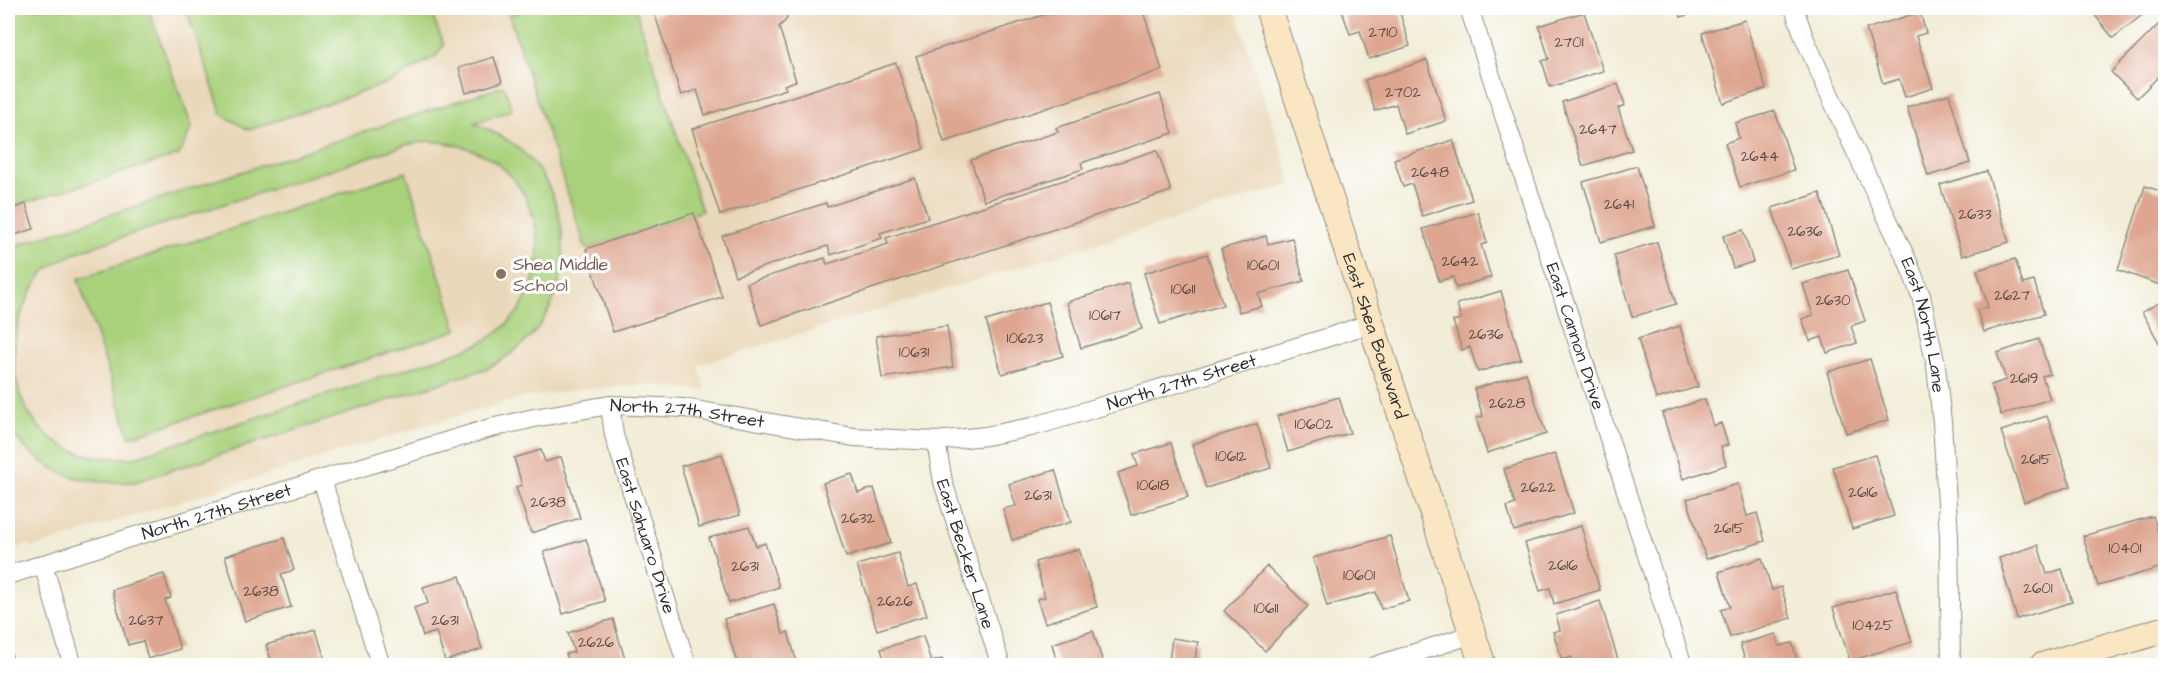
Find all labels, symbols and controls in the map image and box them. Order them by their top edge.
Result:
house number: 2710 [1368,22,1398,43]
house number: 2701 [1554,32,1584,53]
house number: 2702 [1385,82,1421,103]
house number: 2647 [1579,119,1617,140]
house number: 2644 [1741,146,1779,167]
house number: 2648 [1411,162,1449,183]
house number: 2641 [1604,194,1634,215]
house number: 2633 [1958,204,1992,225]
house number: 2636 [1787,221,1823,242]
street label: East Shea Boulevard [1336,250,1413,422]
house number: 2642 [1442,251,1479,272]
place label: Shea Middle School [513,252,608,298]
street label: East North Lane [1894,254,1951,394]
house number: 10601 [1247,255,1279,276]
street label: East Cannon Drive [1540,260,1611,413]
marker: Shea Middle School [494,267,508,281]
house number: 10611 [1171,279,1195,300]
house number: 2627 [1994,285,2030,306]
house number: 2630 [1815,290,1851,311]
house number: 10617 [1089,305,1121,326]
house number: 2636 [1468,324,1504,345]
house number: 10623 [1006,328,1044,349]
house number: 10631 [899,342,929,363]
street label: North 27th Street [1104,348,1260,417]
house number: 2619 [2010,368,2038,389]
street label: North 27th Street [610,393,767,435]
house number: 2628 [1489,393,1525,414]
house number: 10602 [1295,414,1334,435]
house number: 10612 [1215,446,1247,467]
house number: 2615 [2021,449,2052,470]
street label: East Sahuaro Drive [609,455,682,617]
house number: 10618 [1137,475,1169,496]
street label: East Becker Lane [930,476,1001,632]
street label: North 27th Street [139,477,295,546]
house number: 2622 [1520,477,1556,498]
house number: 2616 [1848,482,1878,503]
house number: 2631 [1024,485,1052,506]
house number: 2638 [530,492,566,513]
house number: 2632 [841,508,876,529]
house number: 2615 [1714,518,1745,539]
house number: 10401 [2109,538,2142,559]
house number: 2616 [1548,555,1578,576]
house number: 2631 [731,556,759,577]
house number: 10601 [1343,565,1375,586]
house number: 2601 [2023,578,2053,599]
house number: 2638 [243,581,279,602]
house number: 2626 [877,591,914,612]
house number: 10611 [1254,598,1278,619]
house number: 2637 [129,610,163,631]
house number: 2631 [431,610,459,631]
house number: 10425 [1853,615,1894,636]
house number: 2626 [578,632,615,653]

